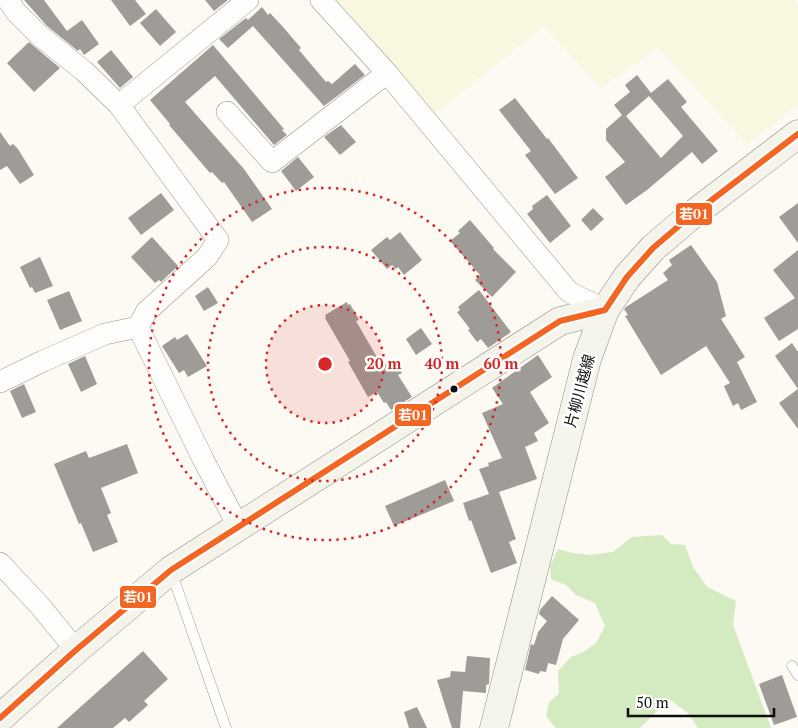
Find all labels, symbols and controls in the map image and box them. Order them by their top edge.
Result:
line badge: 若01 [675,202,713,226]
text: 若01 [679,204,709,223]
street label: 片柳川越線 [560,352,598,430]
text: 20 m [367,353,402,373]
text: 40 m [425,353,460,373]
text: 60 m [484,353,519,373]
centre of rings [316,355,334,373]
unlabelled marker [449,384,459,394]
line badge: 若01 [394,403,432,427]
text: 若01 [398,405,428,424]
line badge: 若01 [119,585,157,609]
text: 若01 [123,587,153,606]
scale bar [628,686,774,718]
text: 50 m [636,692,669,712]

